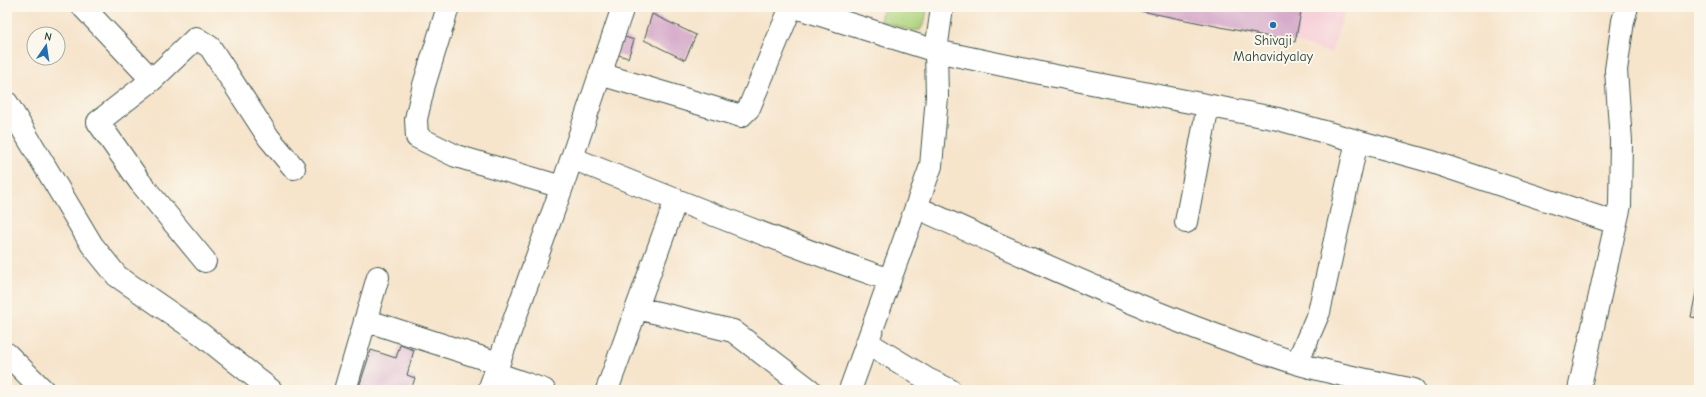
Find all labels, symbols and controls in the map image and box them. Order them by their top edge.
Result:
marker: Shivaji Mahavidyalay [1268,20,1278,30]
north arrow [26,26,66,66]
text: N [43,30,53,44]
place label: Shivaji Mahavidyalay [1233,32,1314,65]

